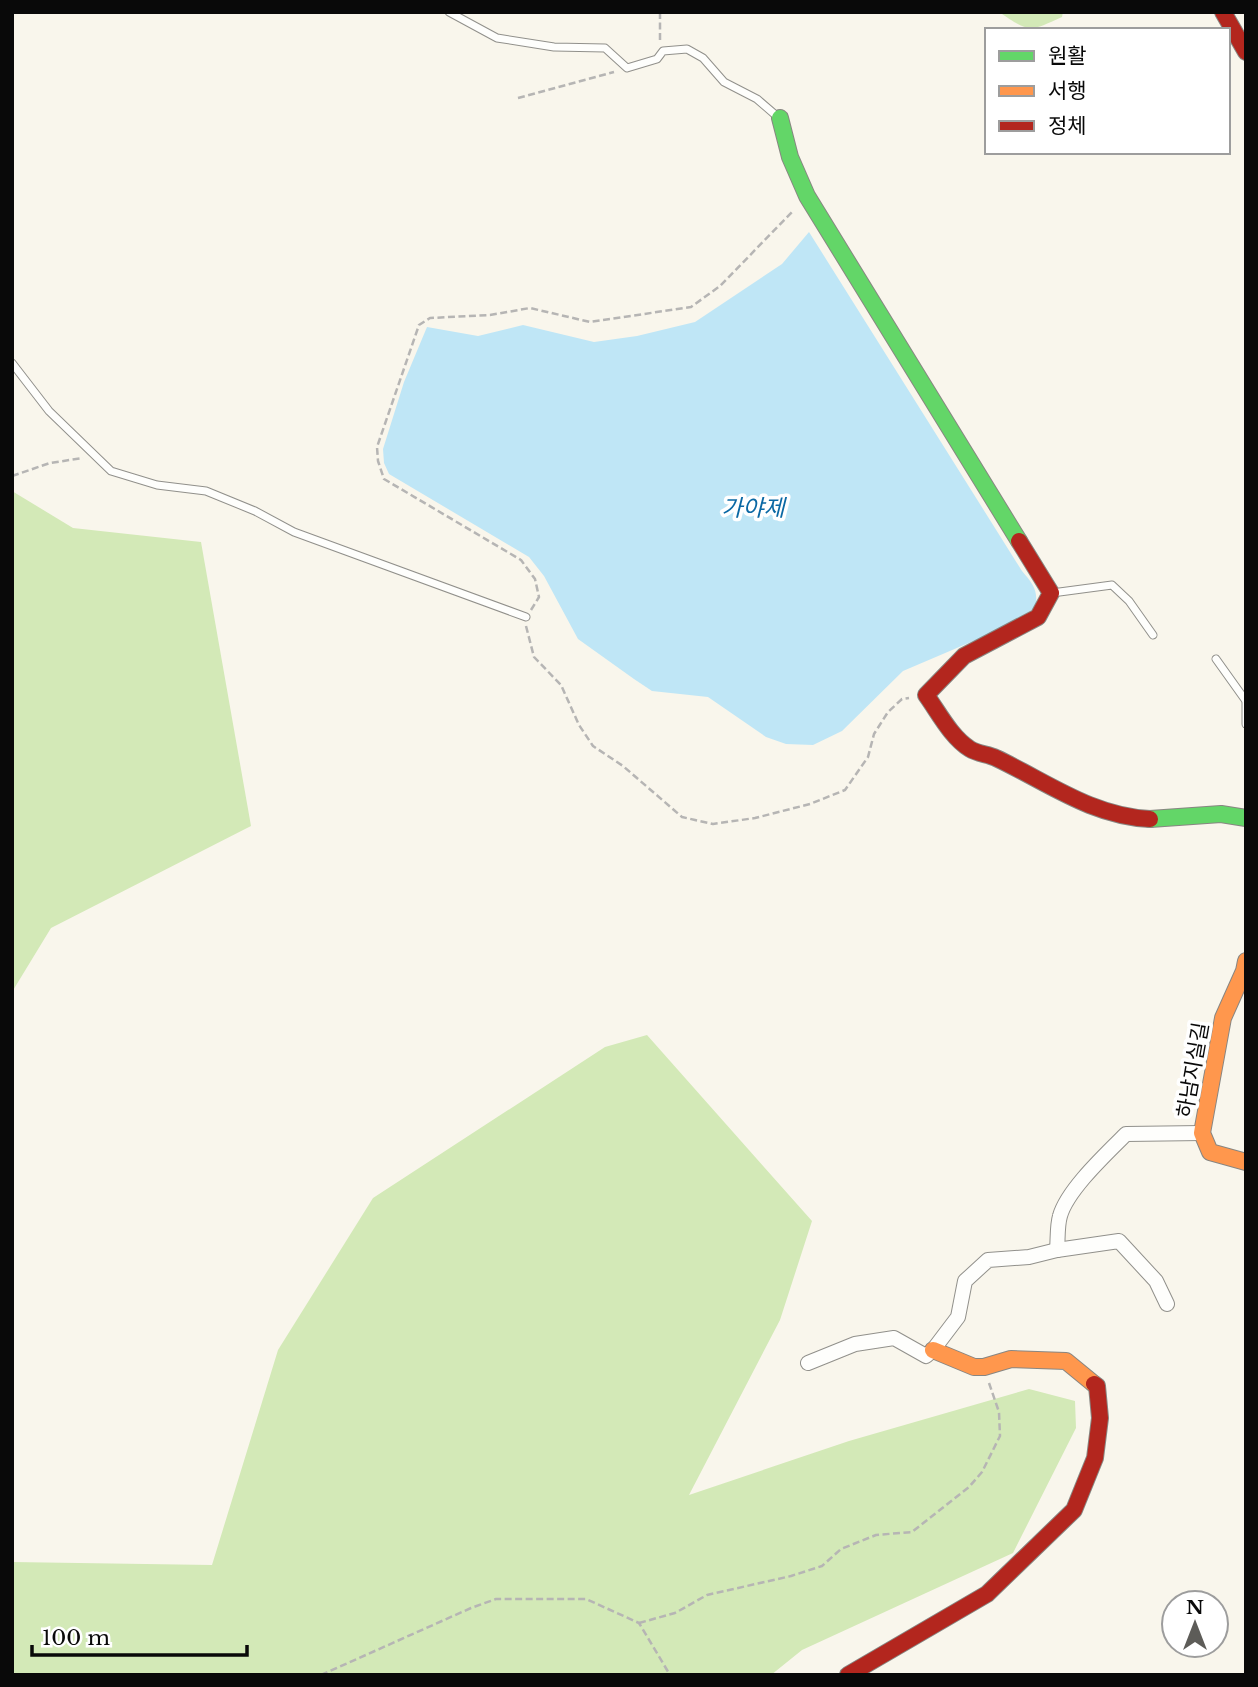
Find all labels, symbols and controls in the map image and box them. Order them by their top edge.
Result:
legend [985,28,1230,154]
text: 원활 [1048,43,1087,69]
text: 서행 [1048,78,1087,104]
text: 정체 [1048,113,1087,139]
water label: 가야제 [721,494,788,522]
street label: 하남지실길 [1172,1020,1214,1120]
north arrow [1160,1589,1230,1659]
text: N [1186,1596,1204,1619]
scale bar [32,1614,247,1658]
text: 100 m [42,1625,110,1651]

